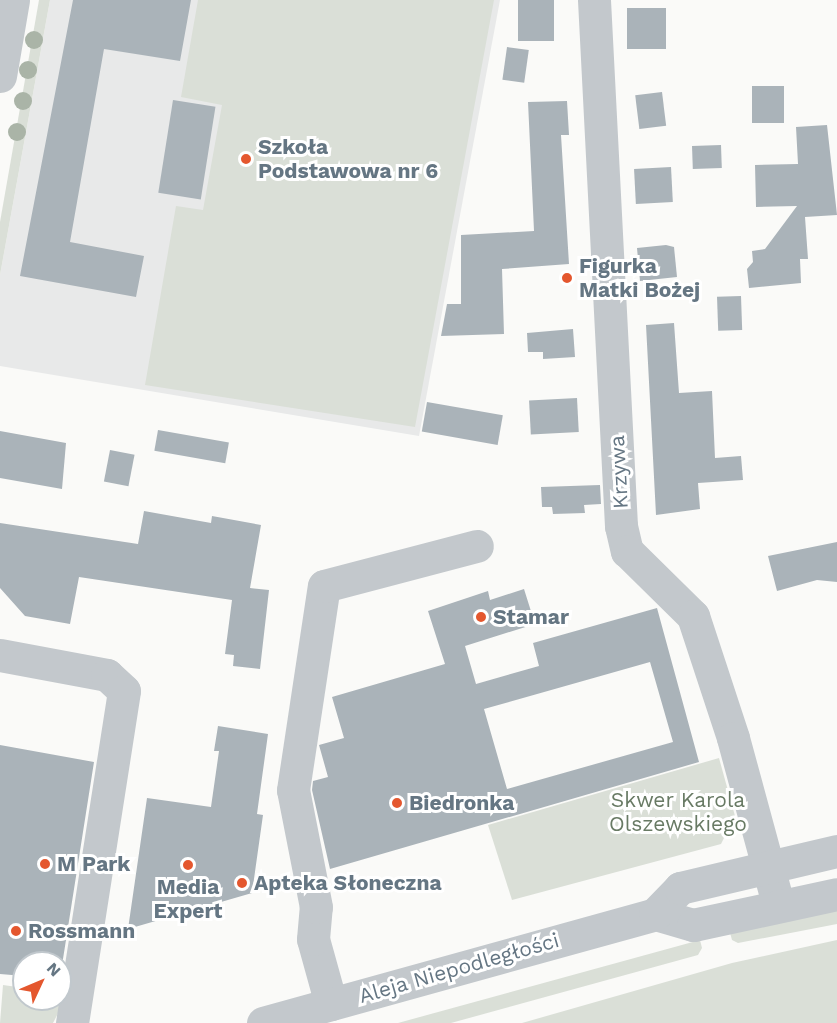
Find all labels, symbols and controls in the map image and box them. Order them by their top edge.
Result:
place label: Szkoła Podstawowa nr 6 [258,134,439,184]
marker: Szkoła Podstawowa nr 6 [239,152,253,166]
place label: Figurka Matki Bożej [579,253,700,303]
marker: Figurka Matki Bożej [560,271,574,285]
street label: Krzywa [604,435,634,509]
place label: Stamar [493,604,569,630]
marker: Stamar [474,610,488,624]
park label: Skwer Karola Olszewskiego [609,787,747,837]
place label: Biedronka [409,790,514,816]
marker: Biedronka [390,796,404,810]
place label: M Park [57,851,130,877]
marker: M Park [38,857,52,871]
marker: Media Expert [181,858,195,872]
place label: Apteka Słoneczna [254,870,442,896]
place label: Media Expert [154,874,222,924]
marker: Apteka Słoneczna [235,876,249,890]
place label: Rossmann [28,918,135,944]
marker: Rossmann [9,924,23,938]
street label: Aleja Niepodległości [356,927,562,1009]
north arrow [12,951,72,1011]
text: N [43,959,65,980]

